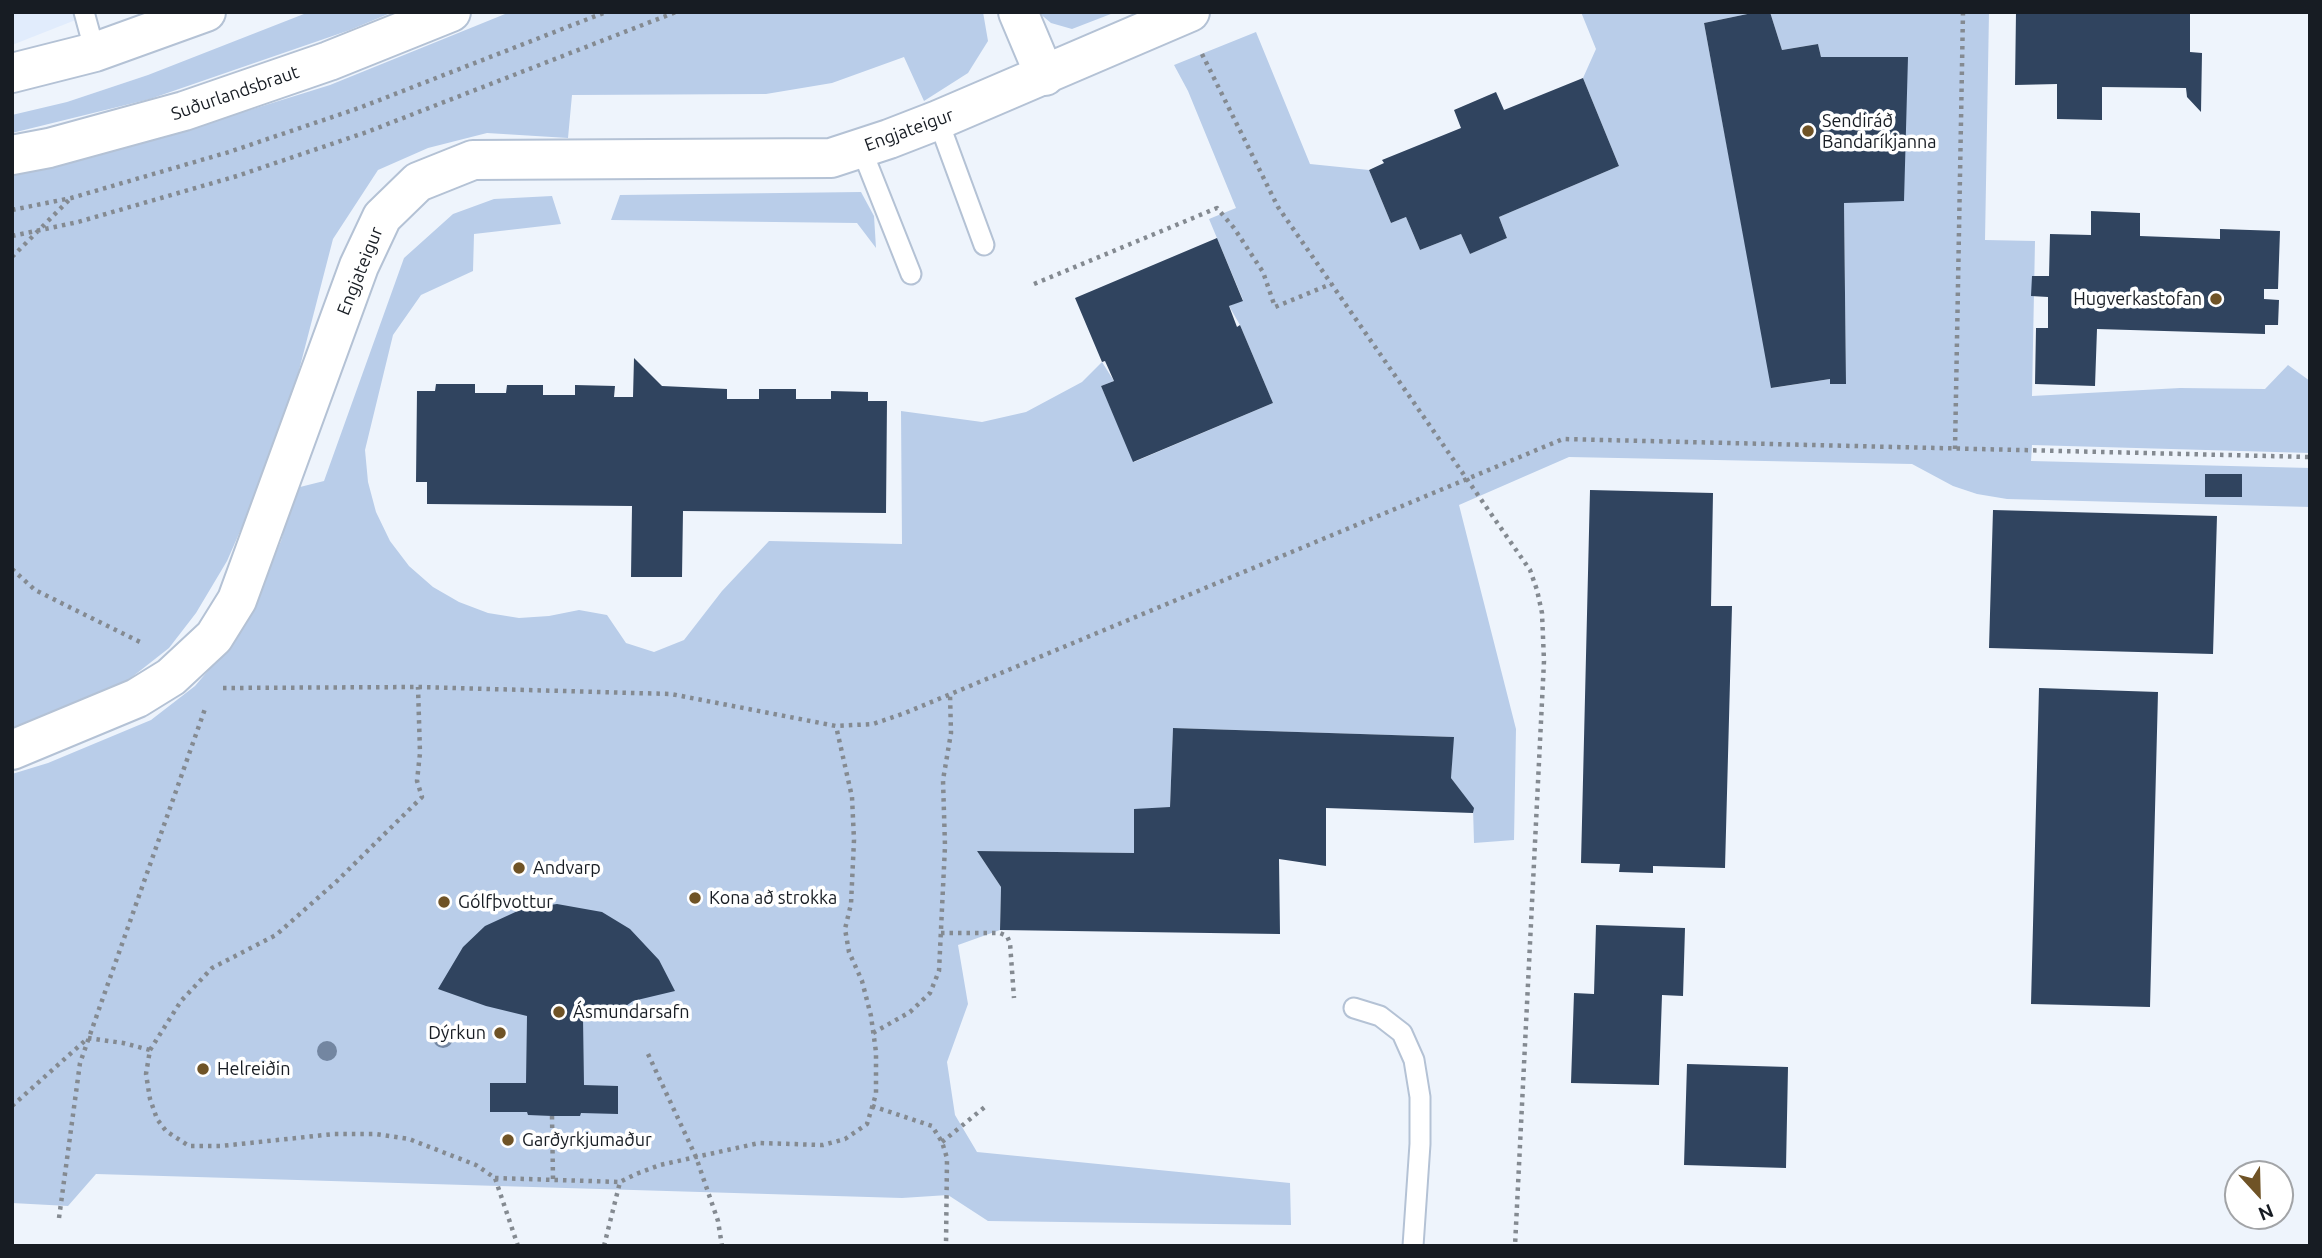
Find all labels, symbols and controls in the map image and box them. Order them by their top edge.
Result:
street label: Suðurlandsbraut [168,61,302,125]
street label: Engjateigur [862,104,956,156]
place label: Sendiráð Bandaríkjanna [1822,110,1936,152]
marker: Sendiráð Bandaríkjanna [1800,123,1816,139]
street label: Engjateigur [333,224,387,318]
place label: Hugverkastofan [2073,288,2202,310]
marker: Hugverkastofan [2208,291,2224,307]
place label: Andvarp [533,857,601,879]
marker: Andvarp [511,860,527,876]
place label: Kona að strokka [709,887,837,909]
marker: Kona að strokka [687,890,703,906]
place label: Gólfþvottur [458,891,553,913]
marker: Gólfþvottur [436,894,452,910]
place label: Ásmundarsafn [573,1001,690,1023]
marker: Ásmundarsafn [551,1004,567,1020]
place label: Dýrkun [428,1022,486,1044]
marker: Dýrkun [492,1025,508,1041]
place label: Helreiðin [217,1058,290,1080]
marker: Helreiðin [195,1061,211,1077]
place label: Garðyrkjumaður [522,1129,652,1151]
marker: Garðyrkjumaður [500,1132,516,1148]
north arrow [2224,1160,2294,1230]
text: N [2255,1200,2277,1225]

